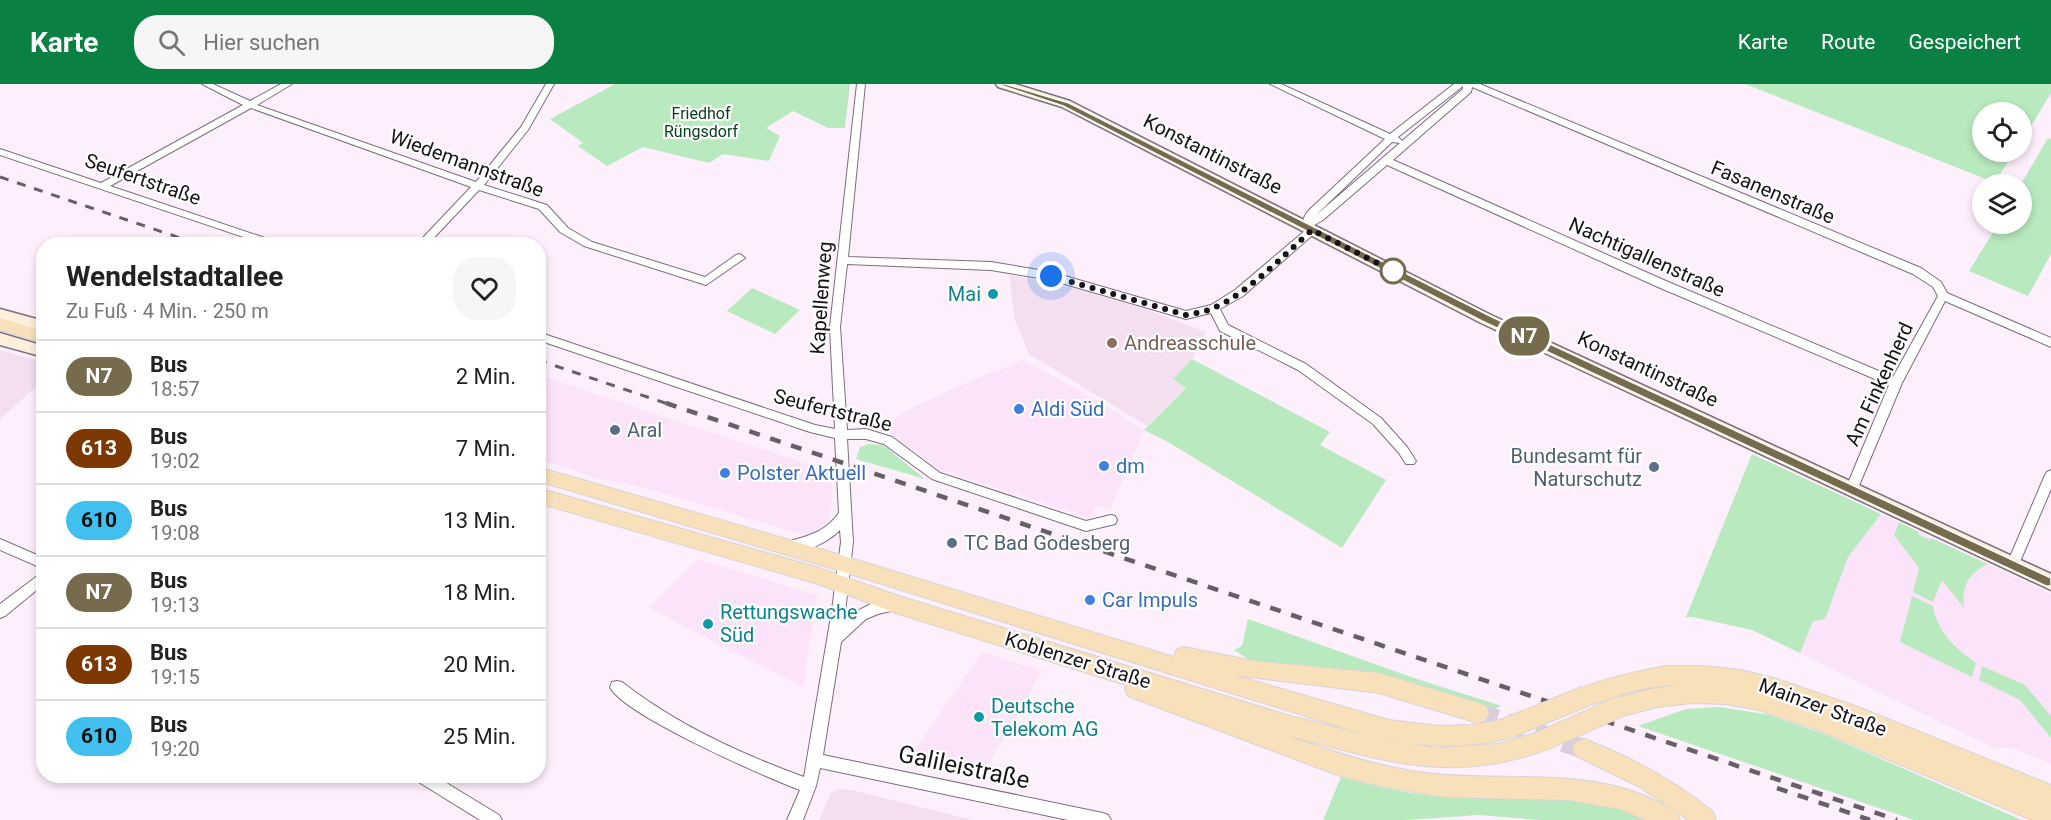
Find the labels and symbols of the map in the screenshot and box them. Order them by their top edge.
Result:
park label: Friedhof Rüngsdorf [664,104,738,141]
street label: Konstantinstraße [1140,109,1286,199]
street label: Wiedemannstraße [387,124,547,202]
street label: Seufertstraße [82,148,204,210]
street label: Fasanenstraße [1707,155,1839,229]
street label: Nachtigallenstraße [1565,212,1729,302]
street label: Kapellenweg [805,241,837,355]
unlabelled marker [1380,258,1406,284]
your location [1036,261,1066,291]
place label: Mai [948,282,981,306]
marker: Mai [986,287,1000,301]
line badge: N7 [1497,316,1551,356]
street label: Am Finkenherd [1840,318,1918,450]
street label: Konstantinstraße [1574,326,1722,412]
place label: Andreasschule [1124,331,1256,355]
marker: Andreasschule [1105,336,1119,350]
street label: Seufertstraße [771,384,895,436]
place label: Aldi Süd [1031,397,1104,421]
marker: Aldi Süd [1012,402,1026,416]
place label: Aral [627,418,662,442]
marker: Aral [608,423,622,437]
place label: Bundesamt für Naturschutz [1511,444,1642,491]
place label: dm [1116,454,1145,478]
marker: dm [1097,459,1111,473]
marker: Bundesamt für Naturschutz [1647,460,1661,474]
place label: Polster Aktuell [737,461,866,485]
marker: Polster Aktuell [718,466,732,480]
place label: TC Bad Godesberg [964,531,1130,555]
marker: TC Bad Godesberg [945,536,959,550]
place label: Car Impuls [1102,588,1198,612]
marker: Car Impuls [1083,593,1097,607]
place label: Rettungswache Süd [720,600,858,647]
marker: Rettungswache Süd [701,617,715,631]
street label: Koblenzer Straße [1002,626,1154,694]
street label: Mainzer Straße [1756,673,1890,741]
place label: Deutsche Telekom AG [991,694,1099,741]
marker: Deutsche Telekom AG [972,710,986,724]
street label: Galileistraße [896,739,1032,795]

